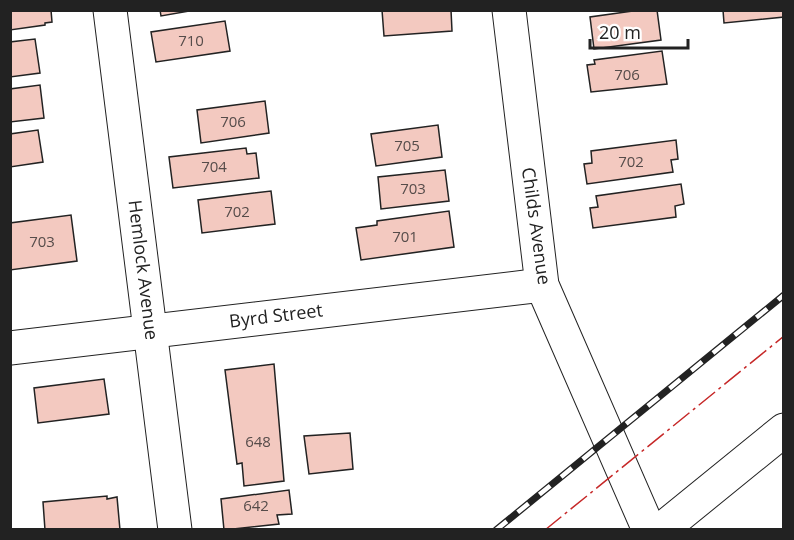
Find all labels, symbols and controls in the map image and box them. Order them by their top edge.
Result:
scale bar [590,12,688,50]
text: 20 m [599,20,641,44]
house number: 710 [178,30,204,50]
house number: 706 [614,64,640,84]
house number: 706 [220,111,246,131]
house number: 705 [394,135,420,155]
house number: 702 [618,151,644,171]
house number: 704 [201,156,227,176]
street label: Childs Avenue [517,166,557,286]
house number: 703 [400,178,426,198]
street label: Hemlock Avenue [123,199,164,341]
house number: 702 [224,201,250,221]
house number: 701 [392,226,418,246]
house number: 703 [29,231,55,251]
street label: Byrd Street [228,297,324,333]
house number: 648 [245,431,271,451]
house number: 642 [243,495,269,515]

